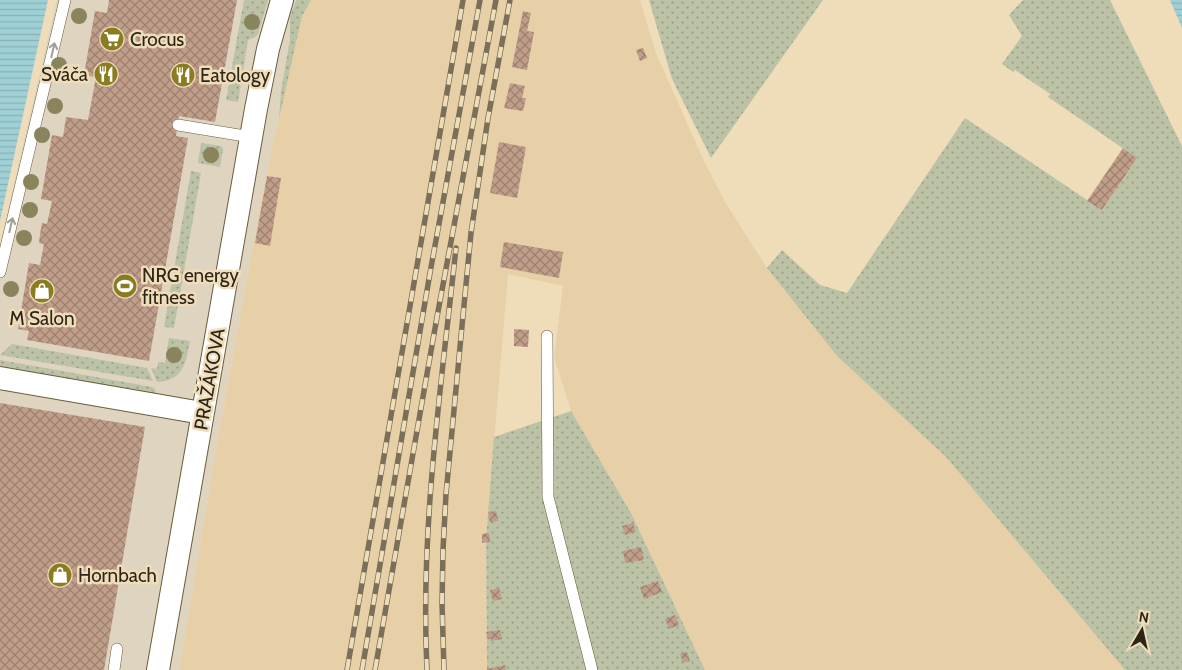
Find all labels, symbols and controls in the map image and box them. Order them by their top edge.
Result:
supermarket icon: Crocus [99,26,125,52]
place label: Crocus [130,28,184,51]
one-way arrow [49,42,58,58]
restaurant icon: Sváča [93,61,119,87]
restaurant icon: Eatology [170,62,196,88]
place label: Sváča [41,63,88,86]
place label: Eatology [200,64,271,87]
one-way arrow [7,217,16,233]
place label: NRG energy fitness [142,264,239,309]
sports icon: NRG energy fitness [112,273,138,299]
shop icon: M Salon [29,278,55,304]
place label: M Salon [9,307,75,330]
street label: PRAŽÁKOVA [188,326,230,432]
shop icon: Hornbach [47,562,73,588]
place label: Hornbach [78,564,157,587]
north arrow [1117,605,1167,655]
text: N [1138,607,1150,627]

